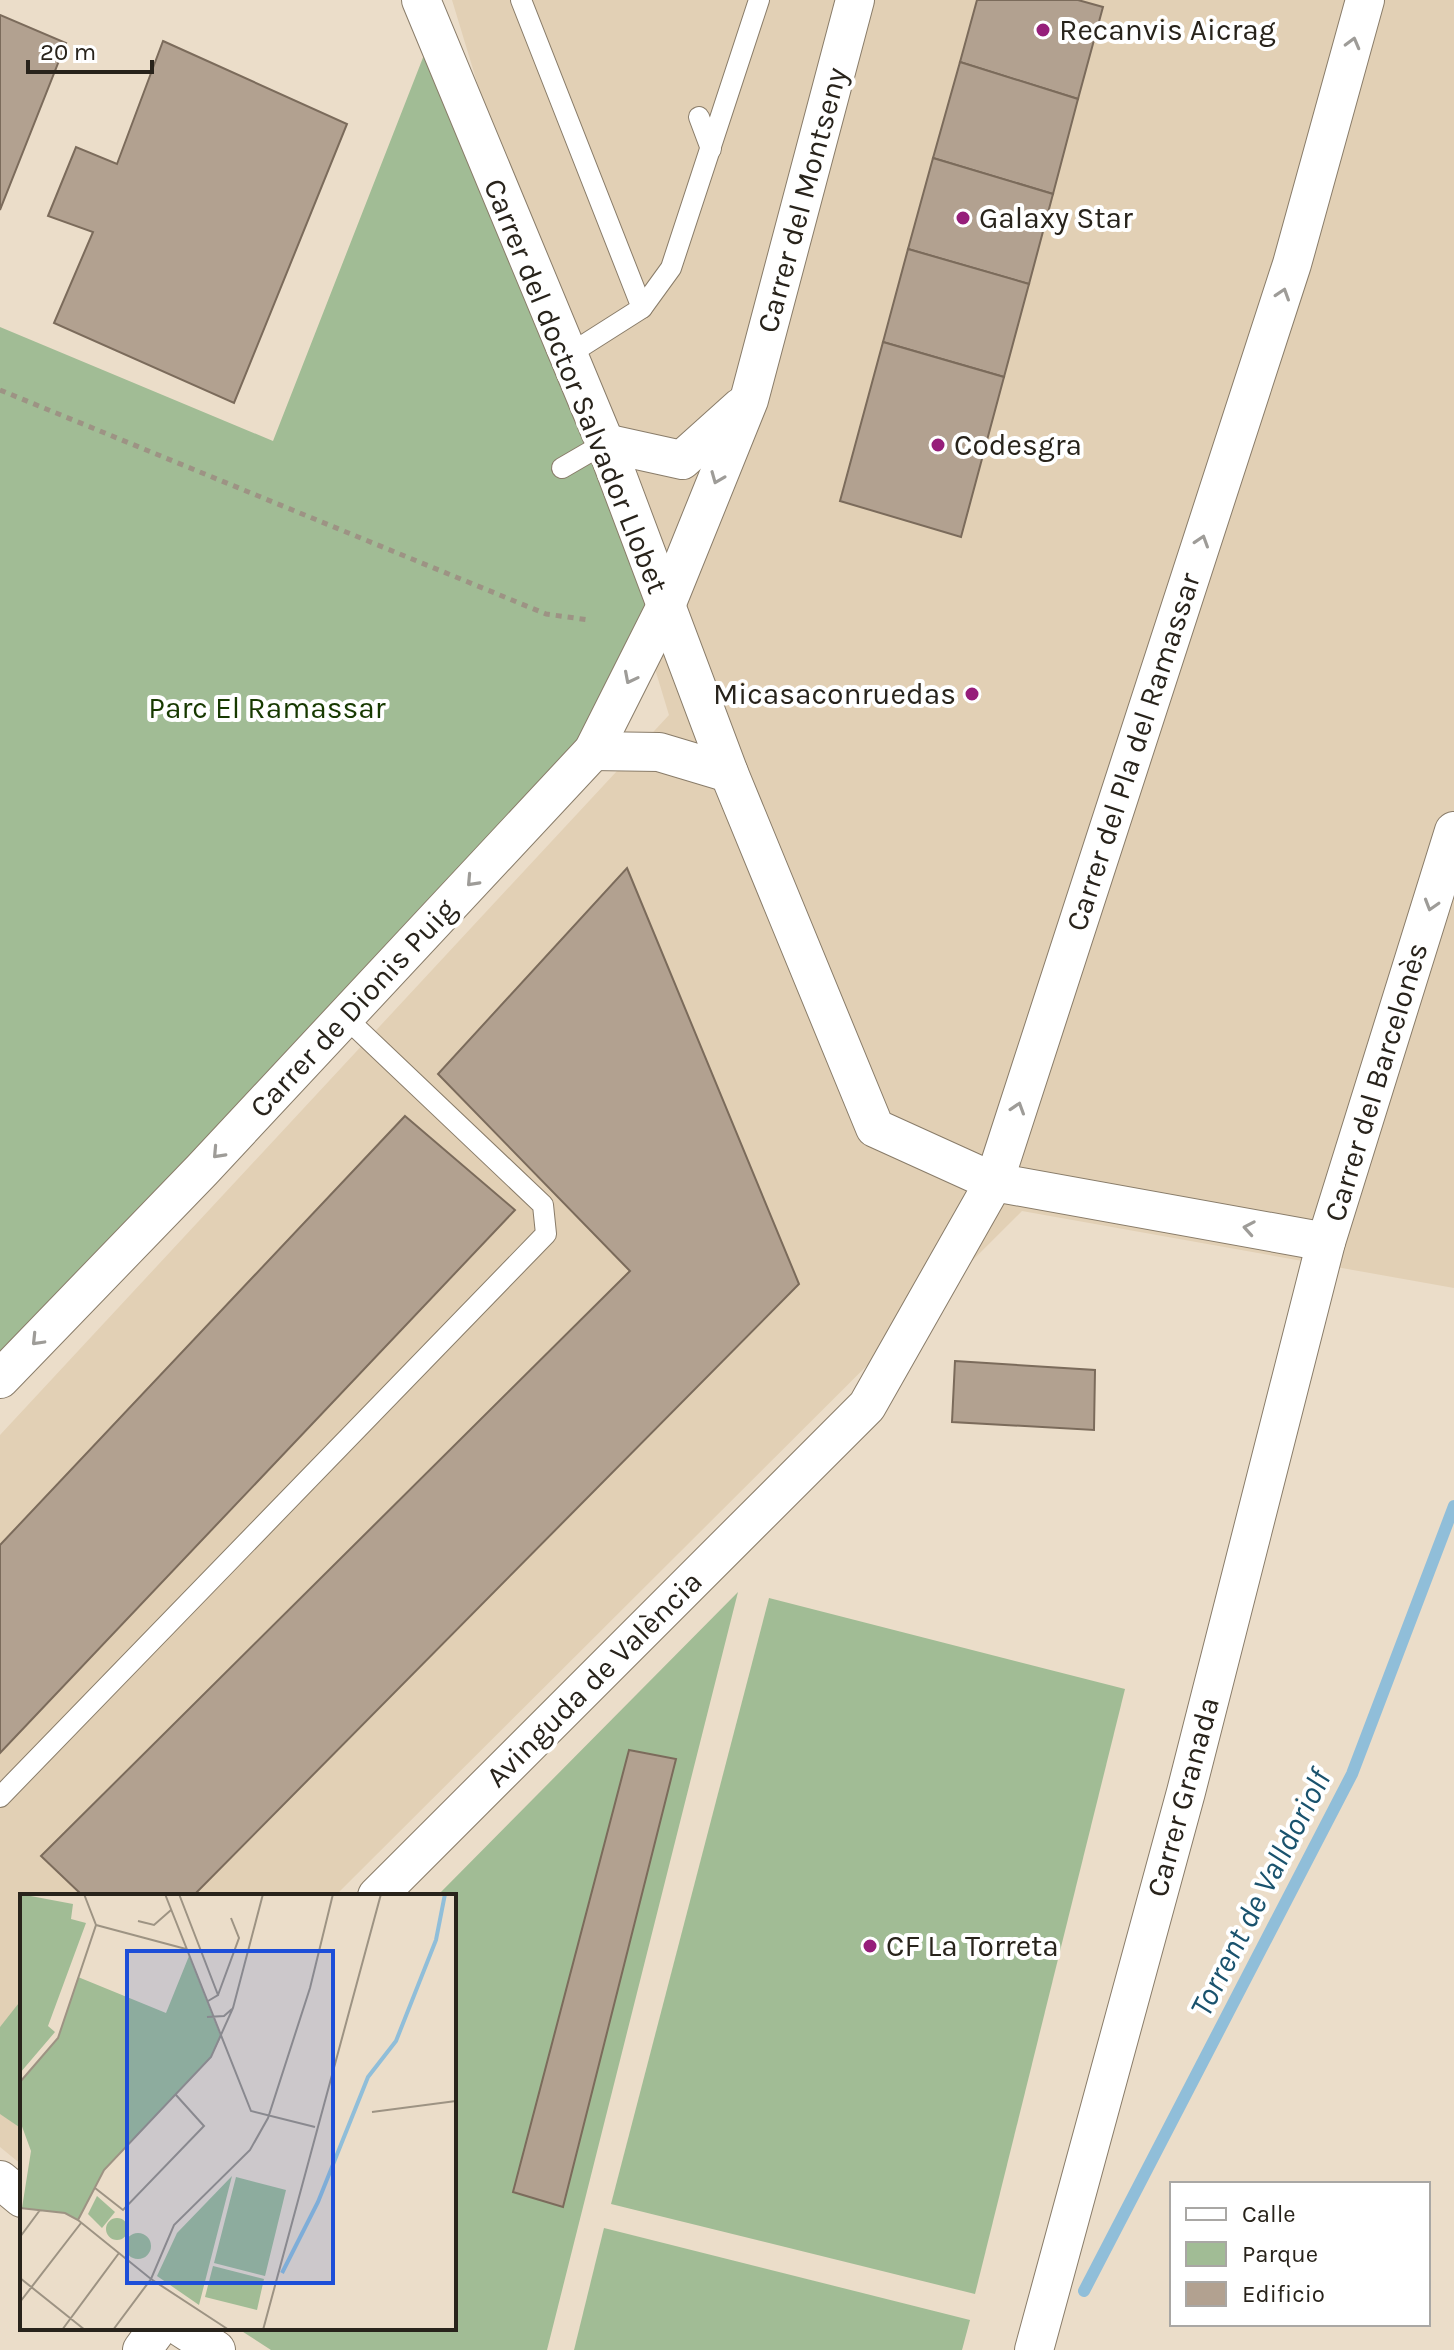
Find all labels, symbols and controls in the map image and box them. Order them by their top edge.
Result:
place label: Recanvis Aicrag [1059,12,1276,48]
marker: Recanvis Aicrag [1034,21,1052,39]
scale bar [28,24,152,74]
one-way arrow [1344,37,1360,51]
text: 20 m [40,38,96,66]
street label: Carrer del Montseny [749,63,855,337]
street label: Carrer del doctor Salvador Llobet [476,173,676,599]
place label: Galaxy Star [979,200,1133,236]
marker: Galaxy Star [954,209,972,227]
one-way arrow [1273,287,1289,301]
place label: Codesgra [954,427,1082,463]
marker: Codesgra [929,436,947,454]
one-way arrow [711,470,727,484]
one-way arrow [1193,535,1209,548]
street label: Carrer del Pla del Ramassar [1058,568,1208,936]
one-way arrow [624,669,640,684]
place label: Micasaconruedas [713,676,956,712]
marker: Micasaconruedas [963,685,981,703]
park label: Parc El Ramassar [148,690,386,726]
one-way arrow [467,872,481,887]
street label: Carrer de Dionis Puig [242,891,464,1125]
one-way arrow [1424,898,1440,912]
street label: Carrer del Barcelonès [1316,938,1436,1226]
one-way arrow [1008,1101,1024,1115]
one-way arrow [212,1144,227,1158]
one-way arrow [1242,1221,1256,1238]
one-way arrow [32,1331,46,1345]
street label: Avinguda de València [478,1563,710,1795]
street label: Carrer Granada [1139,1693,1227,1901]
water label: Torrent de Valldoriolf [1182,1761,1340,2023]
inset map [20,1894,456,2330]
place label: CF La Torreta [886,1928,1059,1964]
marker: CF La Torreta [861,1937,879,1955]
legend [1170,2182,1430,2326]
text: Calle [1242,2200,1296,2228]
text: Parque [1242,2240,1318,2268]
text: Edificio [1242,2280,1325,2308]

